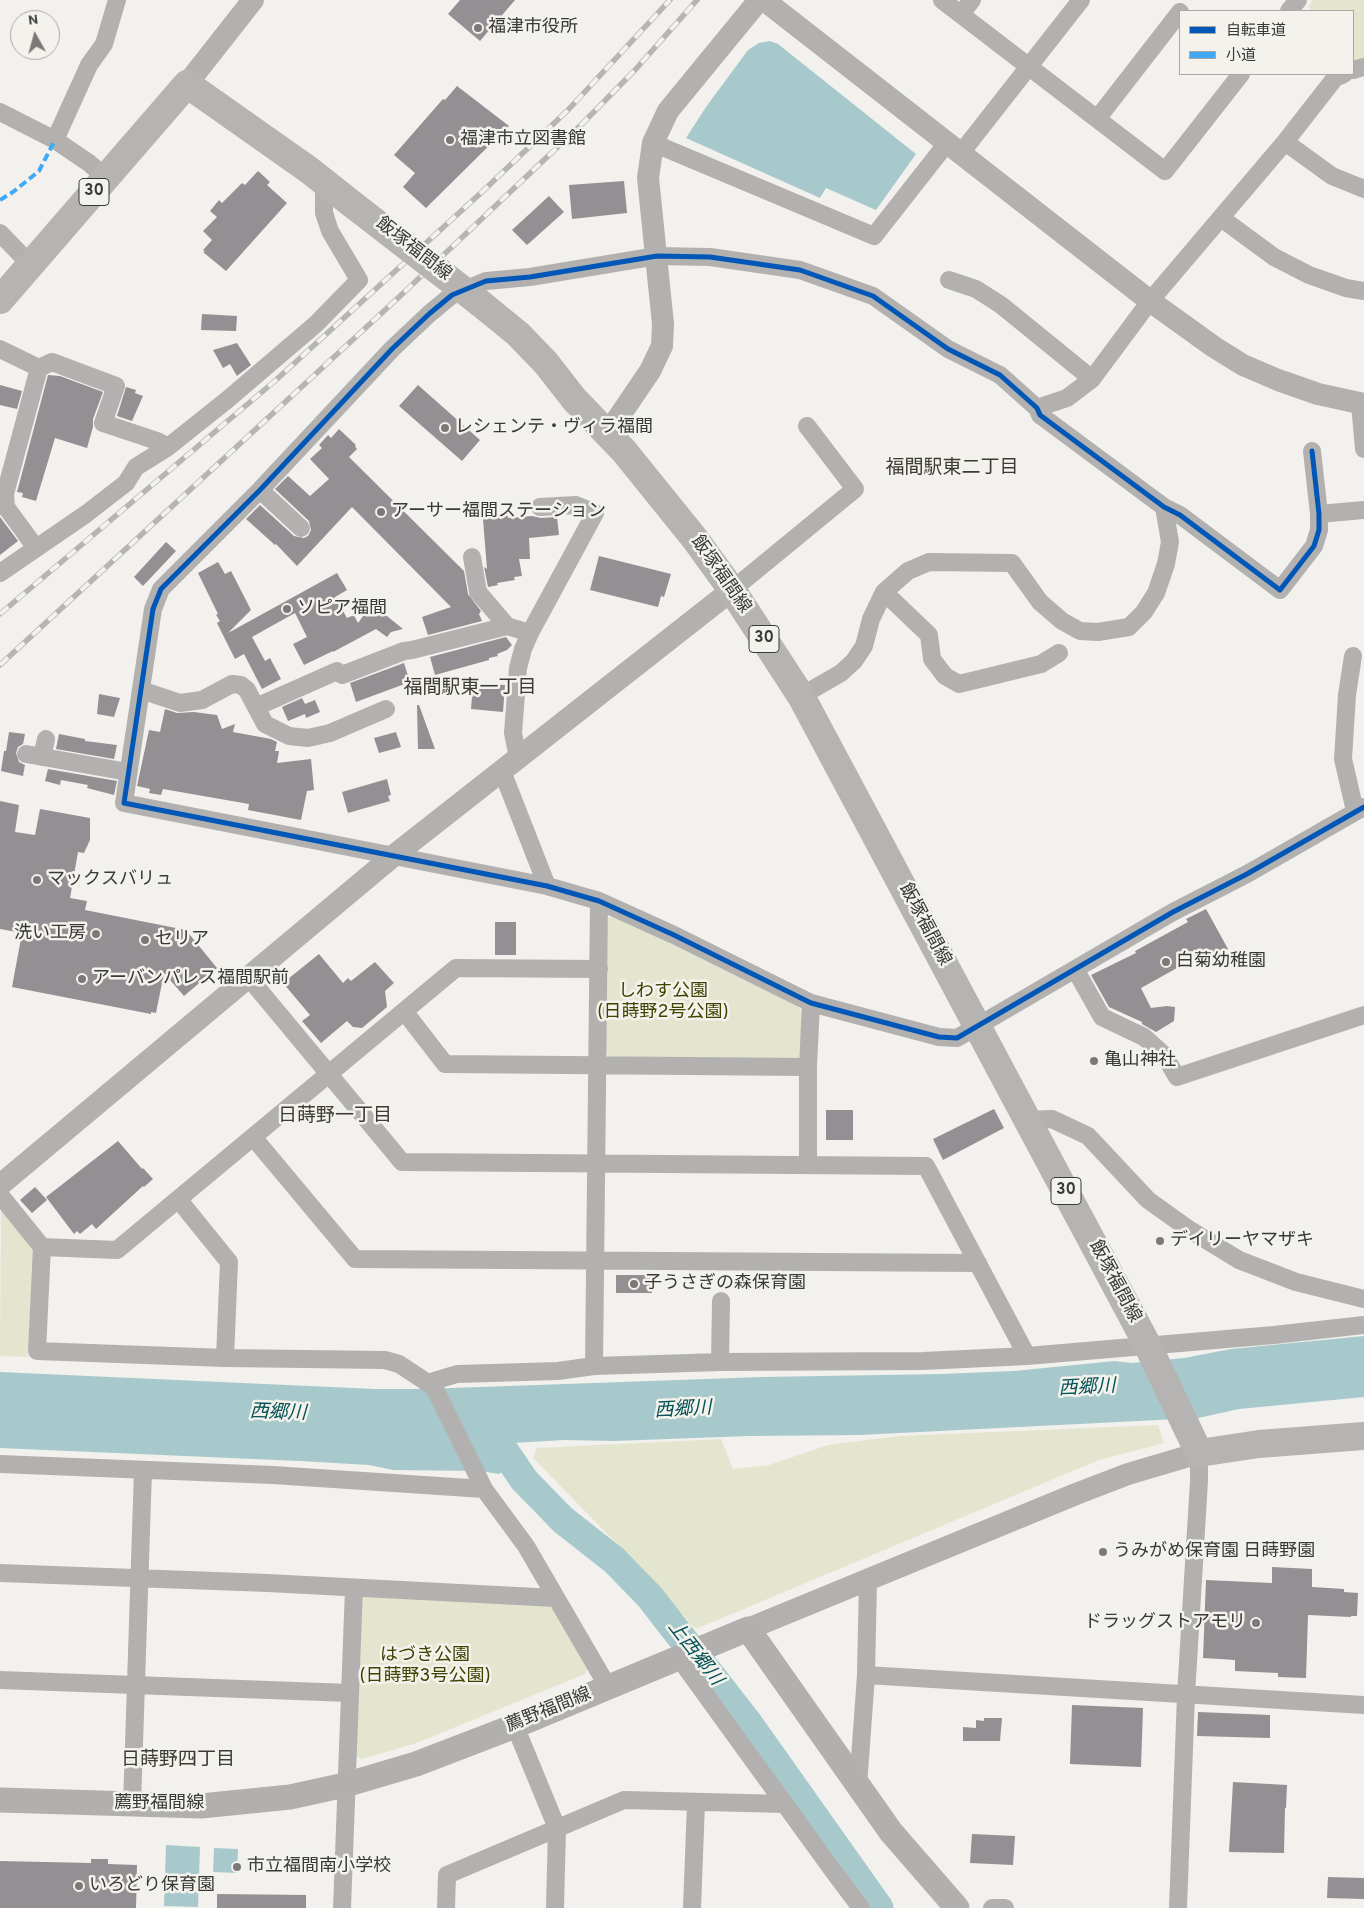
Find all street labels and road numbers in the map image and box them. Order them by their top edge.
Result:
road number: 30 [79,178,109,206]
street label: 飯塚福間線 [371,214,455,286]
street label: 飯塚福間線 [685,532,755,618]
road number: 30 [749,626,779,652]
street label: 飯塚福間線 [893,880,955,970]
road number: 30 [1051,1178,1081,1204]
street label: 飯塚福間線 [1083,1237,1145,1327]
street label: 薦野福間線 [503,1684,595,1738]
street label: 薦野福間線 [114,1793,204,1815]

